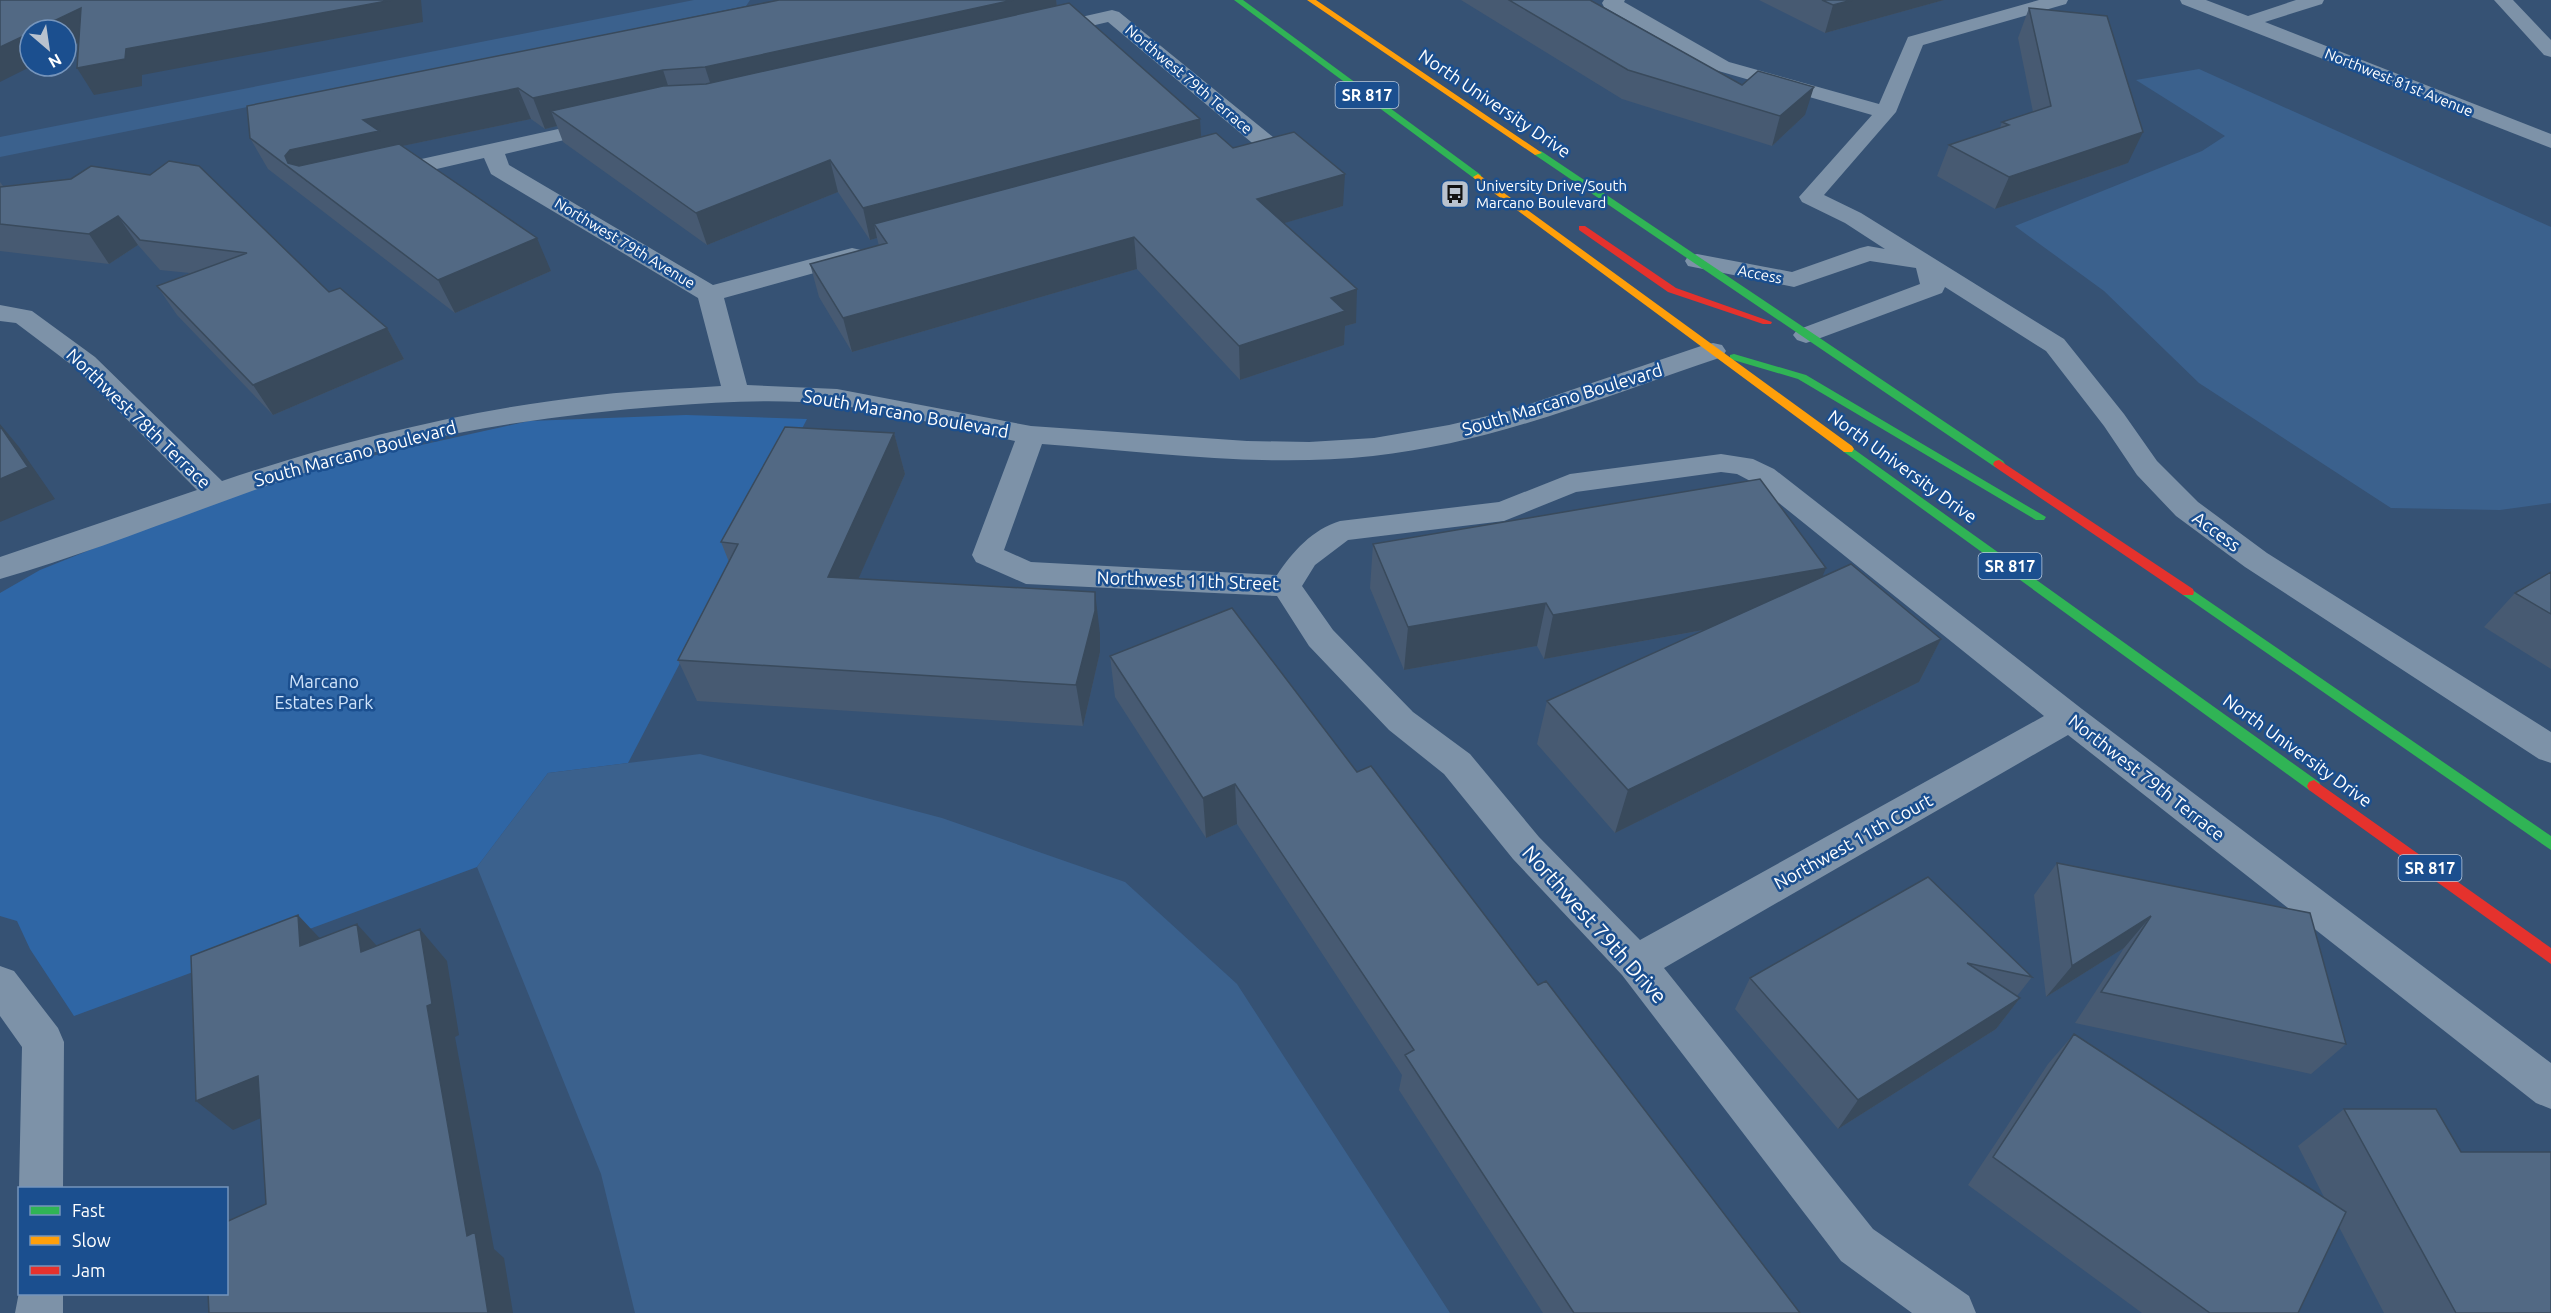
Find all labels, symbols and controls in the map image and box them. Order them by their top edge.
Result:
north arrow [18,18,78,78]
street label: Northwest 79th Terrace [1122,21,1256,137]
street label: Northwest 81st Avenue [2322,44,2476,120]
street label: North University Drive [1415,45,1575,161]
text: N [46,50,65,72]
road number: SR 817 [1336,82,1398,108]
place label: University Drive/South Marcano Boulevard [1476,177,1627,211]
bus stop icon: University Drive/South Marcano Boulevard [1439,178,1471,210]
street label: Northwest 79th Avenue [552,194,698,292]
street label: Access [1736,261,1784,287]
street label: Northwest 78th Terrace [63,344,215,492]
street label: South Marcano Boulevard [1460,359,1664,439]
street label: South Marcano Boulevard [802,385,1010,441]
street label: North University Drive [1825,405,1981,527]
street label: South Marcano Boulevard [252,416,458,490]
street label: Access [2189,507,2245,555]
road number: SR 817 [1978,553,2042,579]
street label: Northwest 11th Street [1096,567,1280,593]
park label: Marcano Estates Park [275,671,373,712]
street label: North University Drive [2220,689,2376,811]
street label: Northwest 79th Terrace [2065,710,2229,844]
street label: Northwest 11th Court [1770,789,1936,893]
street label: Northwest 79th Drive [1518,840,1672,1008]
road number: SR 817 [2398,855,2462,881]
legend [18,1187,228,1295]
text: Fast [72,1200,105,1220]
text: Slow [72,1230,111,1250]
text: Jam [72,1260,106,1280]

